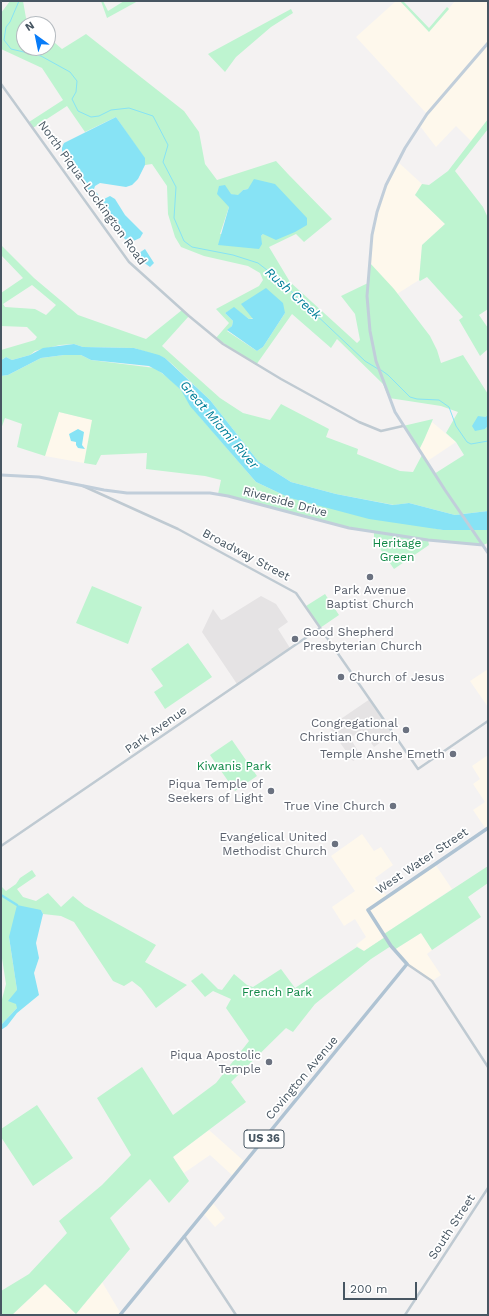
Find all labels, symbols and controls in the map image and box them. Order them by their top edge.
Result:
north arrow [16,16,56,56]
text: N [23,19,37,34]
street label: North Piqua–Lockington Road [35,118,149,268]
water label: Rush Creek [262,265,324,323]
water label: Great Miami River [176,378,262,472]
street label: Riverside Drive [241,484,329,520]
street label: Broadway Street [200,526,292,584]
park label: Heritage Green [373,536,421,564]
marker: Park Avenue Baptist Church [365,572,375,582]
place label: Park Avenue Baptist Church [326,583,414,611]
place label: Good Shepherd Presbyterian Church [303,625,422,653]
marker: Good Shepherd Presbyterian Church [290,634,300,644]
place label: Church of Jesus [349,670,445,684]
marker: Church of Jesus [336,672,346,682]
street label: Park Avenue [122,703,190,757]
place label: Congregational Christian Church [299,716,398,744]
marker: Congregational Christian Church [401,725,411,735]
place label: Temple Anshe Emeth [320,747,445,761]
marker: Temple Anshe Emeth [448,749,458,759]
park label: Kiwanis Park [197,759,271,773]
place label: Piqua Temple of Seekers of Light [168,777,263,805]
marker: Piqua Temple of Seekers of Light [266,786,276,796]
place label: True Vine Church [284,799,385,813]
marker: True Vine Church [388,801,398,811]
street label: West Water Street [373,825,471,897]
place label: Evangelical United Methodist Church [219,830,327,858]
marker: Evangelical United Methodist Church [330,839,340,849]
park label: French Park [242,985,312,999]
street label: Covington Avenue [263,1033,341,1123]
place label: Piqua Apostolic Temple [170,1048,261,1076]
marker: Piqua Apostolic Temple [264,1057,274,1067]
road number: US 36 [244,1130,284,1148]
street label: South Street [426,1192,478,1262]
scale bar [345,1274,419,1300]
text: 200 m [350,1282,387,1296]

